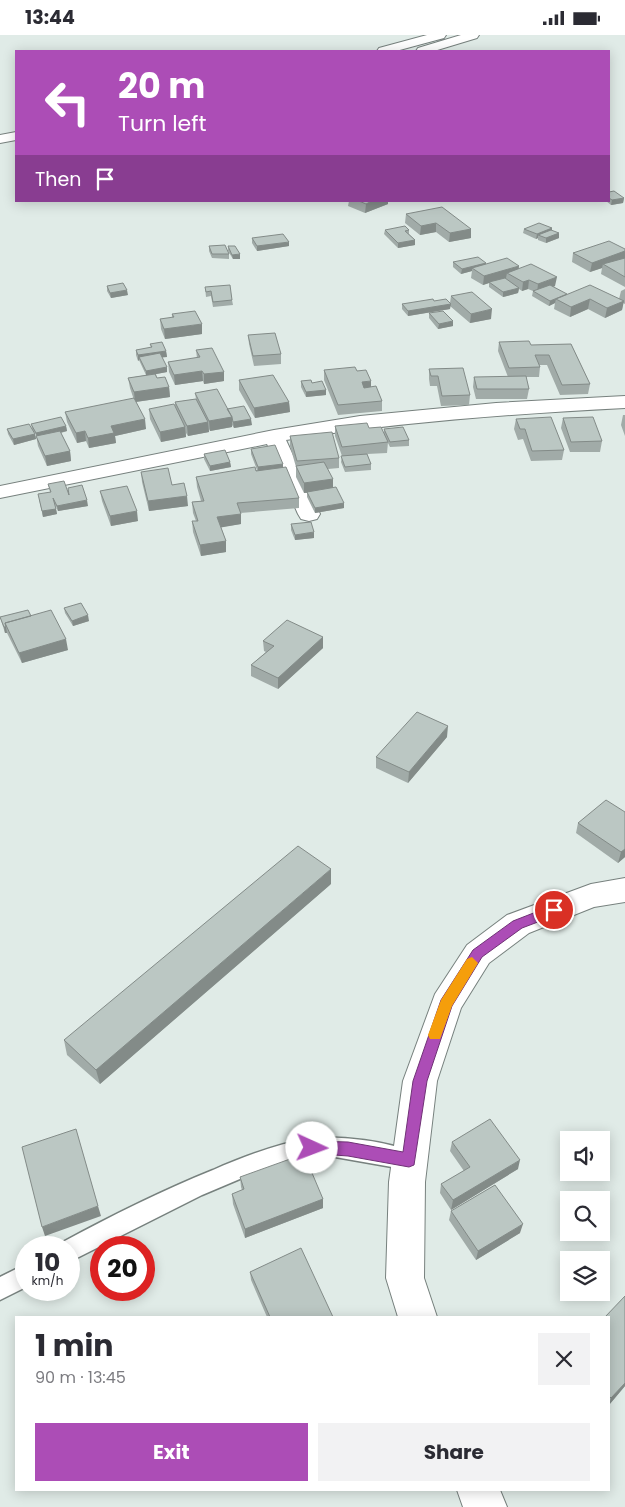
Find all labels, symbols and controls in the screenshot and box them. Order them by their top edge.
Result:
text: 13:44 [25,4,75,31]
text: 20 m [118,61,205,110]
icon: left [35,70,100,135]
text: Turn left [118,108,206,139]
icon: arrive [91,165,119,193]
text: Then [35,166,81,193]
pin [533,889,575,931]
icon: arrive [540,896,568,924]
position arrow [285,1121,337,1173]
map controls [560,1131,610,1301]
button: sound [560,1131,610,1181]
button: search [560,1191,610,1241]
speed limit sign: 20 [90,1236,155,1301]
text: 10 [35,1245,60,1280]
button: layers [560,1251,610,1301]
text: km/h [32,1272,63,1289]
text: 1 min [35,1324,113,1367]
button: close [538,1333,590,1385]
text: 90 m · 13:45 [35,1366,126,1389]
button: Exit [35,1423,308,1481]
button: Share [318,1423,590,1481]

